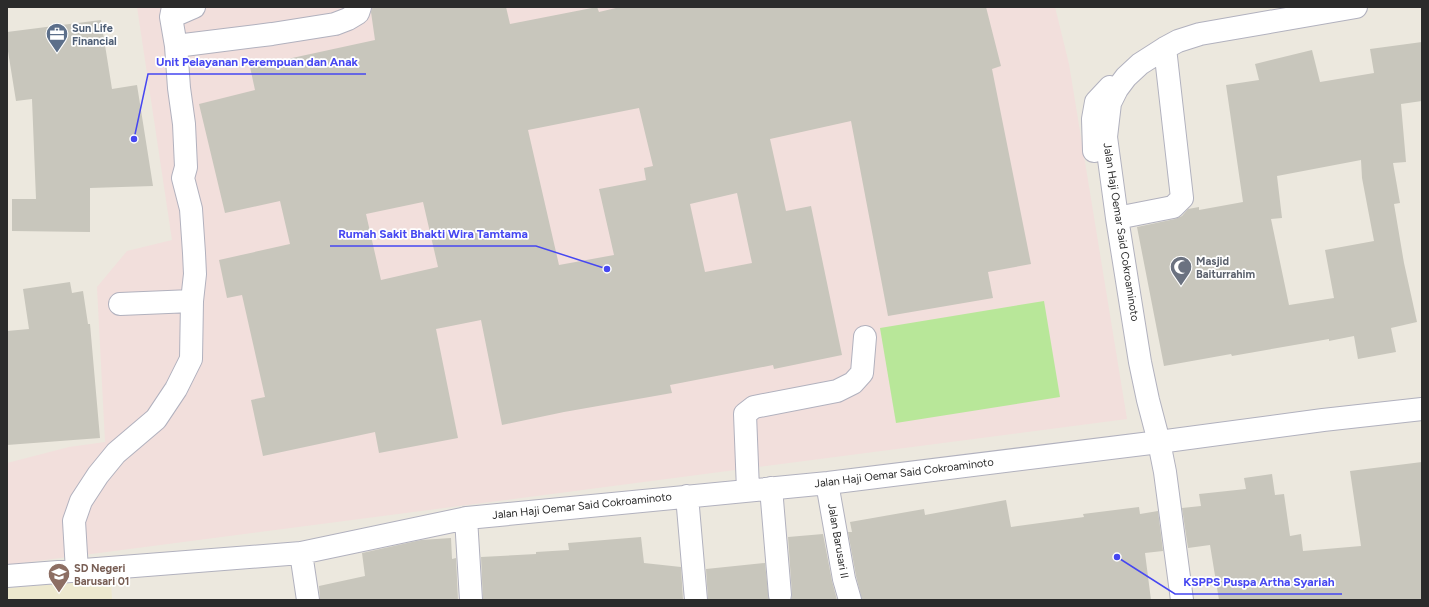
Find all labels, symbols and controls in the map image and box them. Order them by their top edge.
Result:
office icon: Sun Life Financial [44,21,70,54]
place label: Sun Life Financial [72,22,117,48]
callout: Unit Pelayanan Perempuan dan Anak [148,50,366,74]
text: Unit Pelayanan Perempuan dan Anak [156,55,359,69]
street label: Jalan Haji Oemar Said Cokroaminoto [1100,142,1142,322]
callout: Rumah Sakit Bhakti Wira Tamtama [330,222,536,246]
text: Rumah Sakit Bhakti Wira Tamtama [338,227,528,241]
mosque icon: Masjid Baiturrahim [1168,254,1194,287]
place label: Masjid Baiturrahim [1196,255,1255,281]
street label: Jalan Haji Oemar Said Cokroaminoto [814,456,994,490]
street label: Jalan Haji Oemar Said Cokroaminoto [492,490,672,522]
street label: Jalan Barusari II [825,502,851,580]
school or university icon: SD Negeri Barusari 01 [46,561,72,594]
place label: SD Negeri Barusari 01 [74,562,129,588]
callout: KSPPS Puspa Artha Syariah [1175,570,1342,594]
text: KSPPS Puspa Artha Syariah [1183,575,1335,589]

